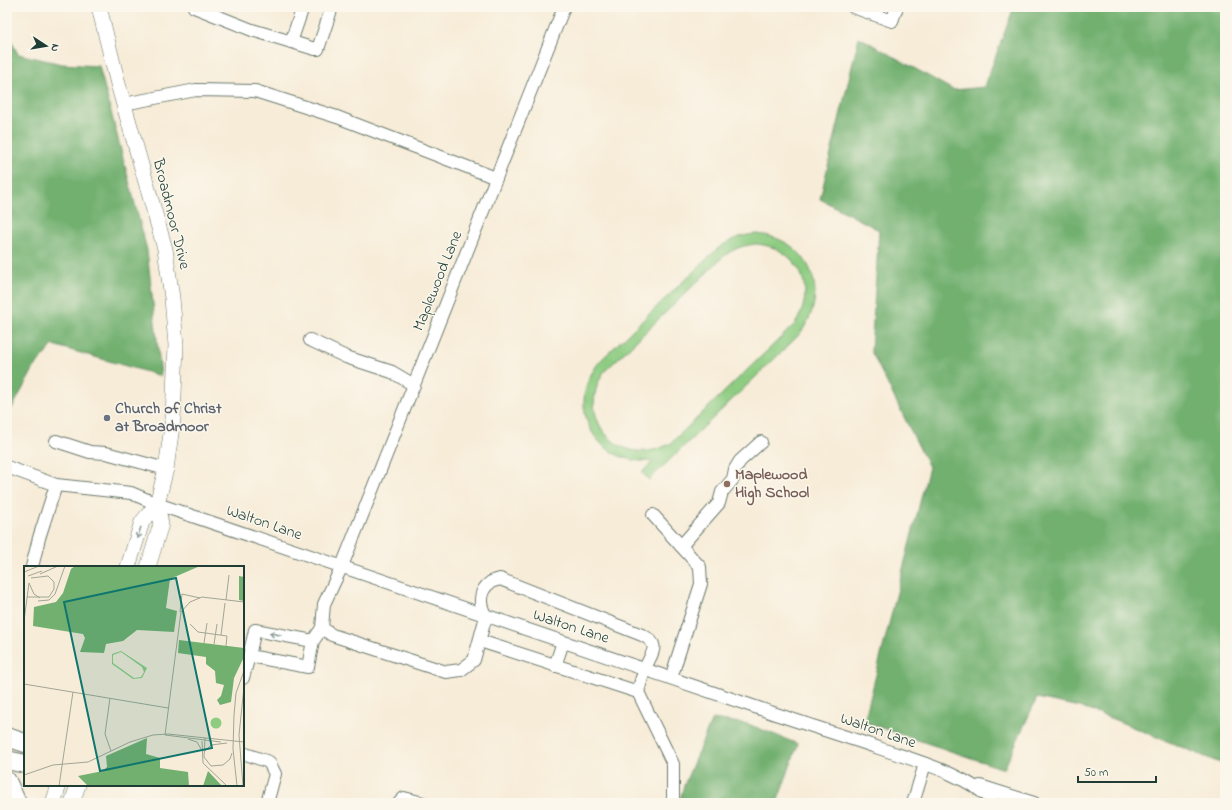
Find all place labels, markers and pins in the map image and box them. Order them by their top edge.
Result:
place label: Church of Christ at Broadmoor [115,397,222,439]
marker: Church of Christ at Broadmoor [102,413,112,423]
place label: Maplewood High School [735,463,809,506]
marker: Maplewood High School [722,479,732,489]

